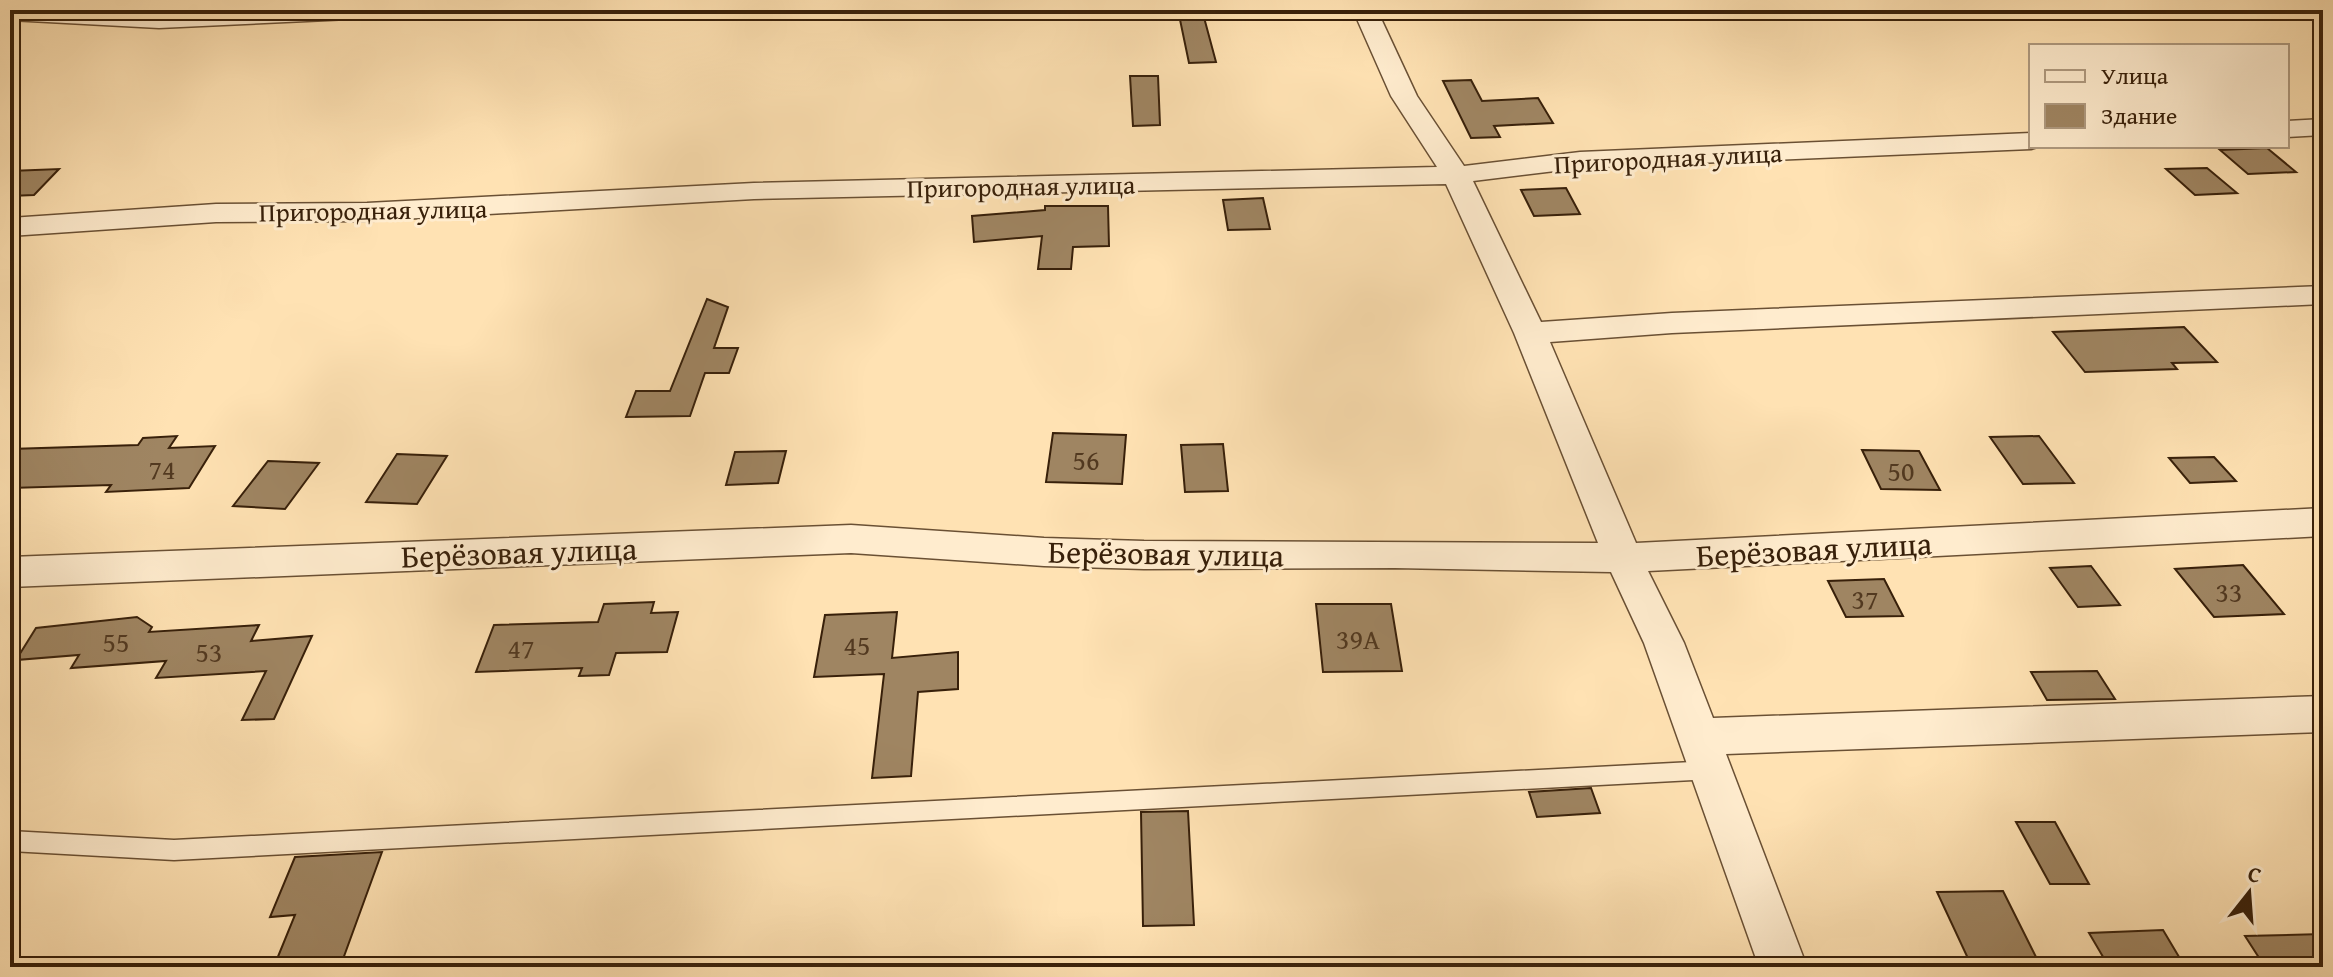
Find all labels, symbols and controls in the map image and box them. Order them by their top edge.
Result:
legend [2029,44,2289,148]
text: Улица [2101,58,2169,93]
text: Здание [2101,98,2177,133]
street label: Пригородная улица [1553,133,1784,183]
street label: Пригородная улица [906,164,1136,207]
street label: Пригородная улица [258,188,488,231]
house number: 56 [1073,439,1099,480]
house number: 74 [149,448,175,489]
house number: 50 [1888,450,1914,491]
street label: Берёзовая улица [1695,519,1934,579]
street label: Берёзовая улица [400,524,639,580]
street label: Берёзовая улица [1048,527,1285,579]
house number: 33 [2216,571,2242,612]
house number: 37 [1852,578,1878,619]
house number: 39А [1336,618,1380,659]
house number: 55 [103,621,129,662]
house number: 45 [844,624,870,665]
house number: 47 [508,627,534,668]
house number: 53 [196,631,222,672]
north arrow [2209,853,2289,933]
text: С [2244,857,2265,891]

